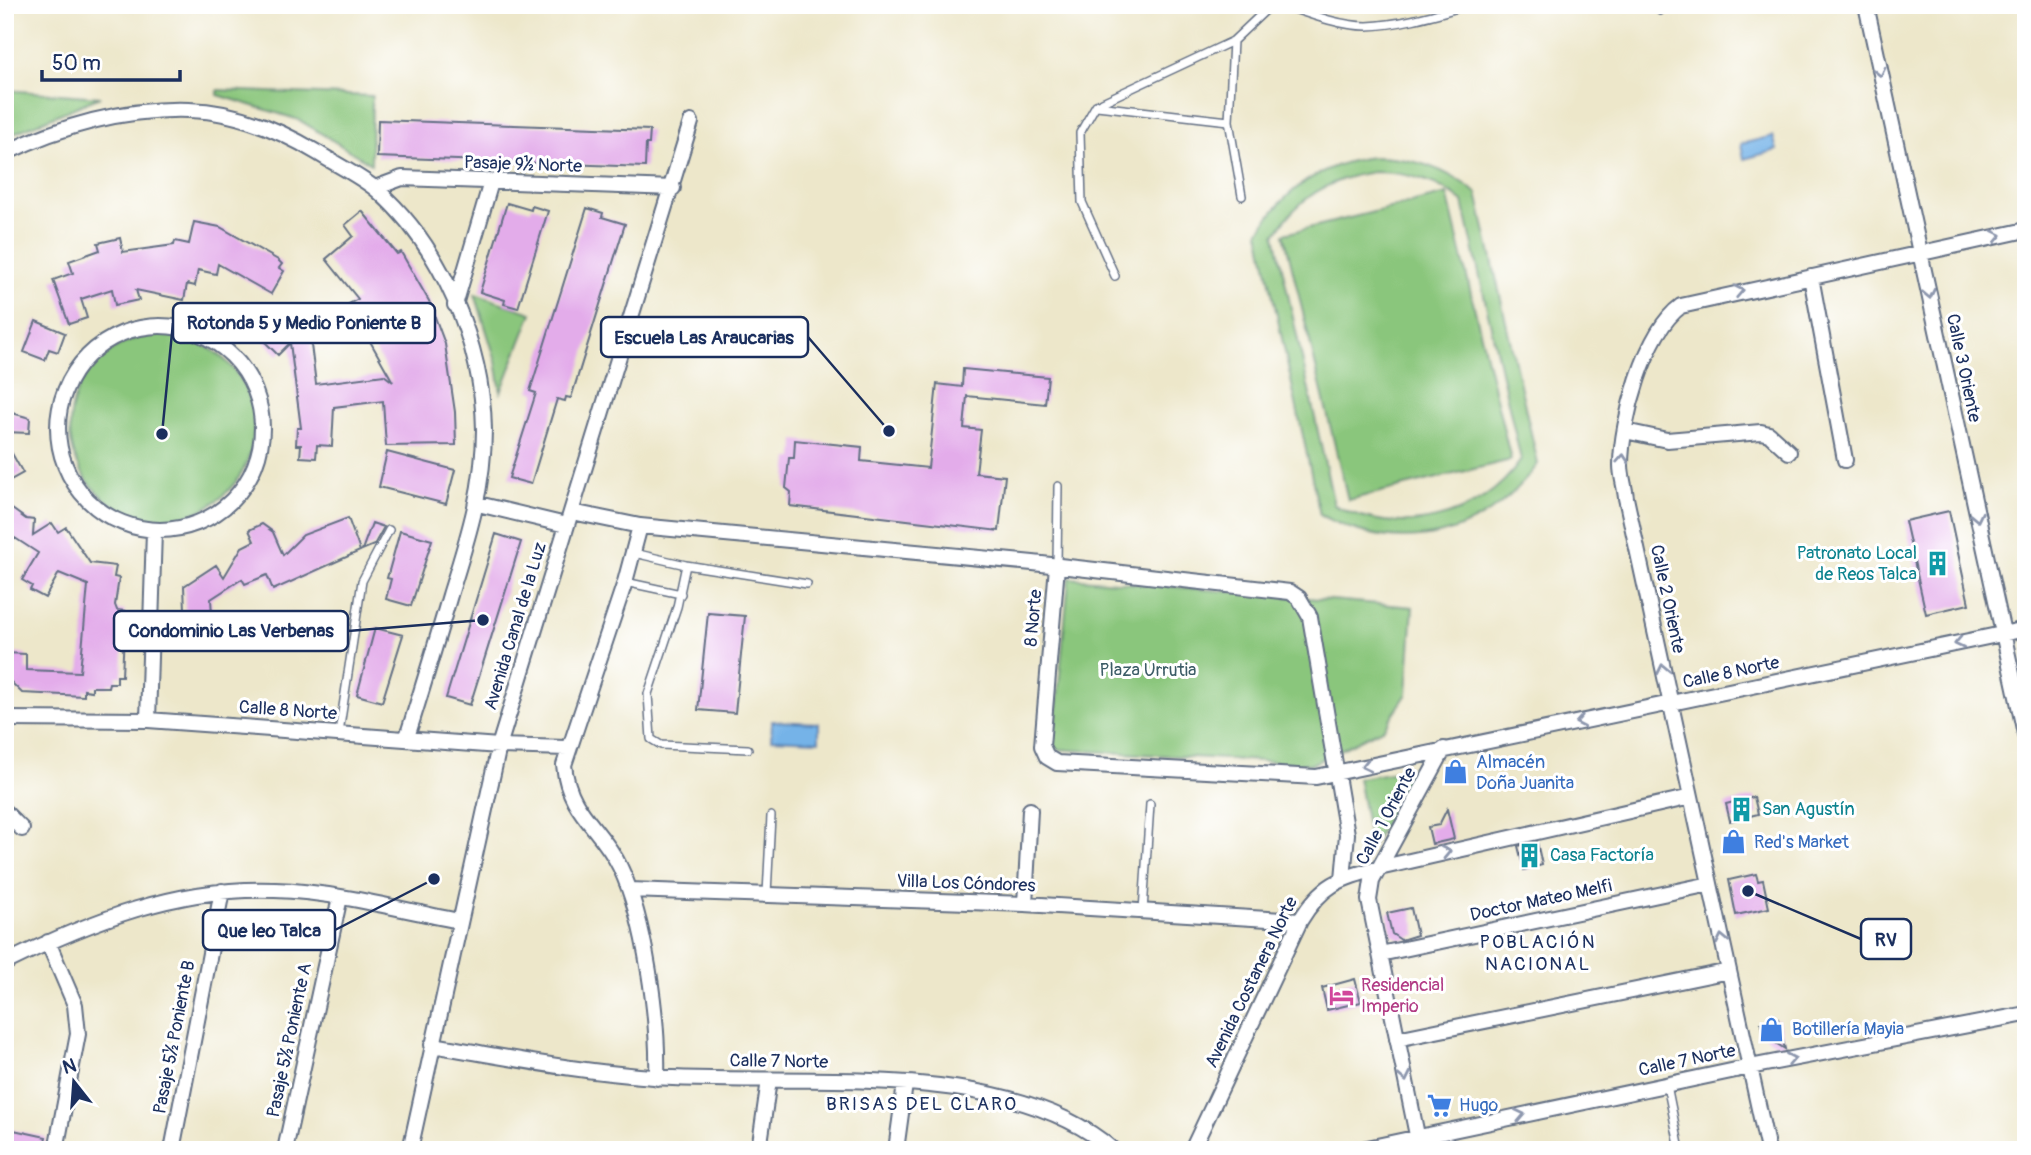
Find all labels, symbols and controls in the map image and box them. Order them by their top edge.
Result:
scale bar [42,38,180,82]
text: 50 m [52,50,101,77]
one-way arrow [1872,66,1887,78]
street label: Pasaje 9½ Norte [464,151,583,178]
one-way arrow [1991,230,2003,245]
one-way arrow [1732,285,1744,300]
one-way arrow [1920,288,1935,300]
callout: Rotonda 5 y Medio Poniente B [173,303,435,343]
text: Rotonda 5 y Medio Poniente B [187,311,422,335]
street label: Calle 3 Oriente [1941,312,1986,425]
callout: Escuela Las Araucarias [601,317,808,357]
text: Escuela Las Araucarias [614,326,794,350]
one-way arrow [1615,453,1630,464]
one-way arrow [1969,511,1984,523]
street label: Avenida Canal de la Luz [479,539,552,713]
place label: Patronato Local de Reos Talca [1797,542,1917,586]
street label: Calle 2 Oriente [1645,543,1690,656]
building icon: Patronato Local de Reos Talca [1923,549,1951,577]
street label: 8 Norte [1020,588,1047,648]
callout: Condominio Las Verbenas [114,611,348,651]
text: Condominio Las Verbenas [128,619,334,643]
one-way arrow [1953,634,1965,649]
street label: Calle 8 Norte [1681,651,1782,694]
park label: Plaza Urrutia [1100,659,1196,682]
one-way arrow [1657,663,1672,675]
street label: Calle 8 Norte [238,696,338,725]
one-way arrow [1574,714,1586,729]
place label: Almacén Doña Juanita [1476,751,1574,795]
one-way arrow [1360,758,1372,772]
shop icon: Almacén Doña Juanita [1442,758,1470,786]
street label: Calle 1 Oriente [1351,763,1422,869]
building icon: San Agustín [1728,795,1756,823]
place label: San Agustín [1762,798,1855,821]
shop icon: Red's Market [1720,828,1748,856]
place label: Red's Market [1754,831,1850,854]
building icon: Casa Factoría [1516,841,1544,869]
place label: Casa Factoría [1550,844,1654,867]
one-way arrow [1440,846,1452,861]
street label: Villa Los Cóndores [896,870,1036,897]
street label: Doctor Mateo Melfi [1468,874,1614,927]
street label: Avenida Costanera Norte [1200,893,1303,1072]
callout: Que leo Talca [203,910,335,950]
text: Que leo Talca [217,919,321,943]
callout: RV [1861,919,1911,959]
text: RV [1875,928,1897,952]
district label: POBLACIÓN NACIONAL [1479,930,1597,976]
one-way arrow [1716,933,1731,945]
street label: Pasaje 5½ Poniente B [148,958,201,1116]
street label: Pasaje 5½ Poniente A [262,960,317,1119]
place label: Residencial Imperio [1361,974,1444,1018]
hotel icon: Residencial Imperio [1327,981,1355,1009]
shop icon: Botillería Mayia [1758,1015,1786,1043]
place label: Botillería Mayia [1792,1018,1904,1041]
street label: Calle 7 Norte [1636,1039,1738,1082]
north arrow [38,1046,108,1116]
street label: Calle 7 Norte [729,1049,829,1074]
one-way arrow [1785,1052,1797,1067]
text: N [60,1053,79,1080]
one-way arrow [1396,1071,1411,1083]
supermarket icon: Hugo [1425,1091,1453,1119]
district label: BRISAS DEL CLARO [826,1092,1018,1116]
place label: Hugo [1459,1094,1499,1117]
one-way arrow [1514,1108,1526,1123]

